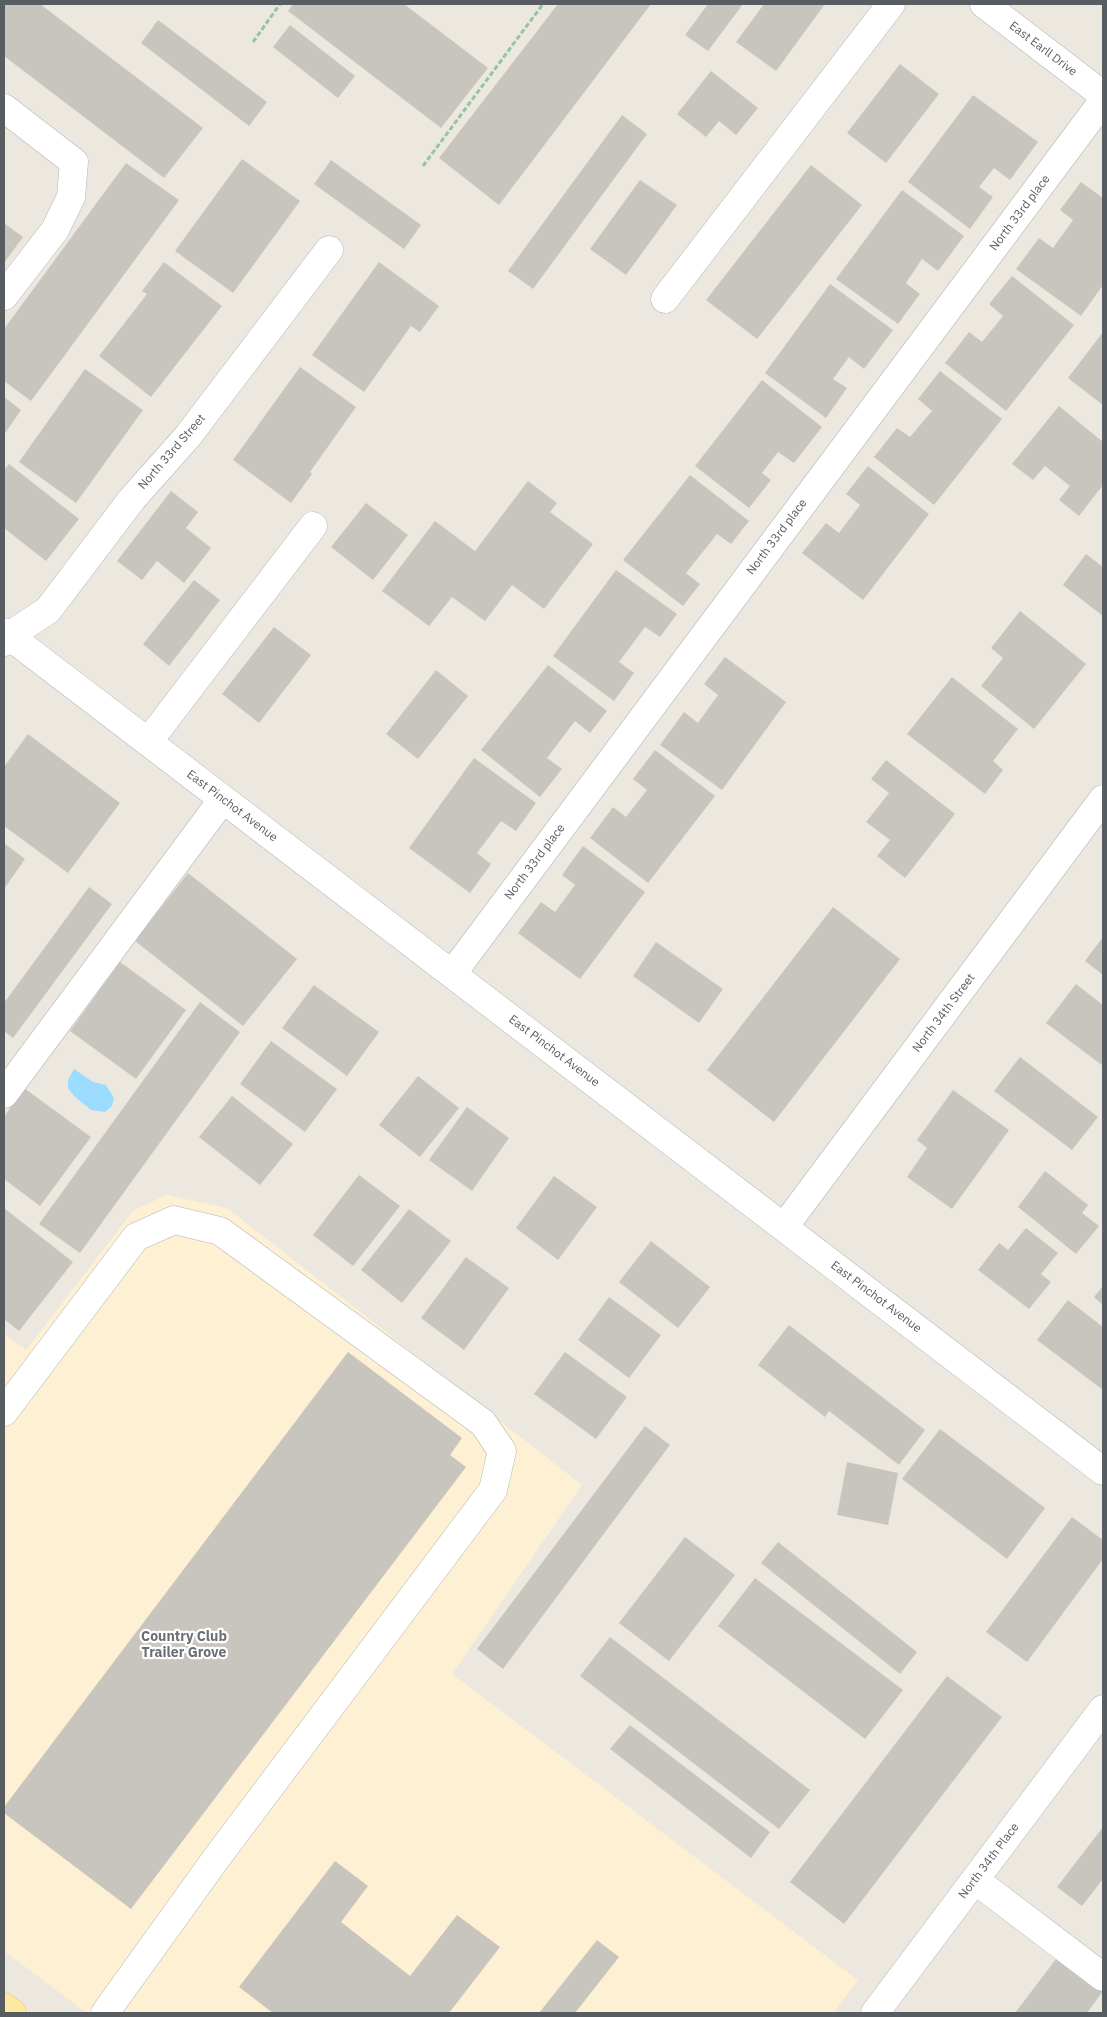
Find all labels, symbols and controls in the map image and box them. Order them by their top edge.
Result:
street label: East Earll Drive [1006,19,1080,79]
street label: North 33rd place [987,172,1053,254]
street label: North 33rd Street [135,411,209,493]
street label: North 33rd place [744,496,810,578]
street label: East Pinchot Avenue [184,767,280,845]
street label: North 33rd place [502,821,568,903]
street label: North 34th Street [910,971,978,1055]
street label: East Pinchot Avenue [506,1012,602,1090]
street label: East Pinchot Avenue [828,1258,924,1336]
district label: Country Club Trailer Grove [141,1629,227,1661]
street label: North 34th Place [956,1820,1022,1902]

